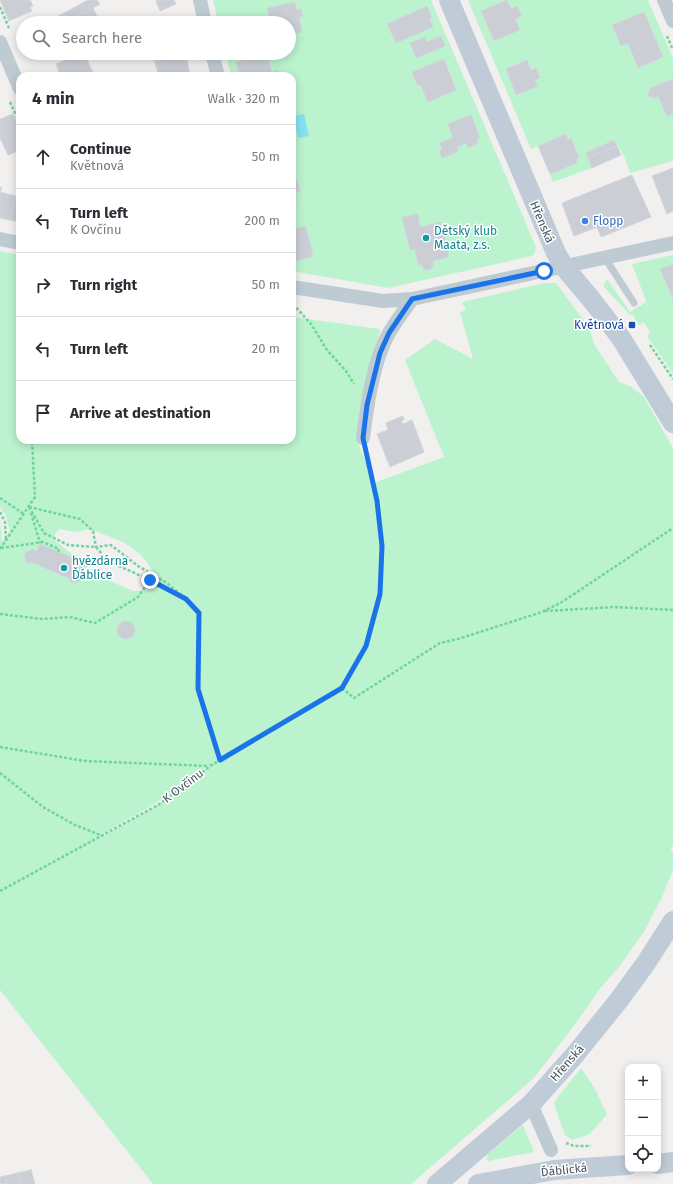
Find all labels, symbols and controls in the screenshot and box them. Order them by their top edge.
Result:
search box [16,16,296,60]
icon: search [30,27,52,49]
text: Search here [62,29,142,47]
text: 4 min [32,88,75,109]
text: Walk · 320 m [208,91,280,106]
text: Continue [70,140,131,158]
icon: ahead [32,146,54,168]
text: 50 m [252,149,280,164]
text: Květnová [70,158,124,173]
street label: Hřenská [527,199,557,245]
text: Turn left [70,204,128,222]
icon: left [32,210,54,232]
text: 200 m [244,213,280,228]
place label: Flopp [593,214,624,228]
marker: Flopp [580,216,590,226]
text: K Ovčínu [70,222,122,237]
place label: Dětský klub Maata, z.s. [434,224,497,252]
marker: Dětský klub Maata, z.s. [421,233,431,243]
route start [535,262,553,280]
icon: right [32,274,54,296]
text: Turn right [70,276,137,294]
text: 50 m [252,277,280,292]
place label: Květnová [574,318,624,332]
marker: Květnová [627,320,637,330]
icon: left [32,338,54,360]
text: Turn left [70,340,128,358]
text: 20 m [252,341,280,356]
icon: arrive [32,402,54,424]
text: Arrive at destination [70,404,211,422]
place label: hvězdárna Ďáblice [72,554,128,582]
marker: hvězdárna Ďáblice [59,563,69,573]
route end [141,571,159,589]
street label: K Ovčínu [160,766,206,806]
street label: Hřenská [547,1042,587,1084]
map controls [625,1064,661,1172]
button: + [625,1064,661,1100]
button: − [625,1100,661,1136]
button: locate [625,1136,661,1172]
street label: Ďáblická [540,1160,588,1179]

